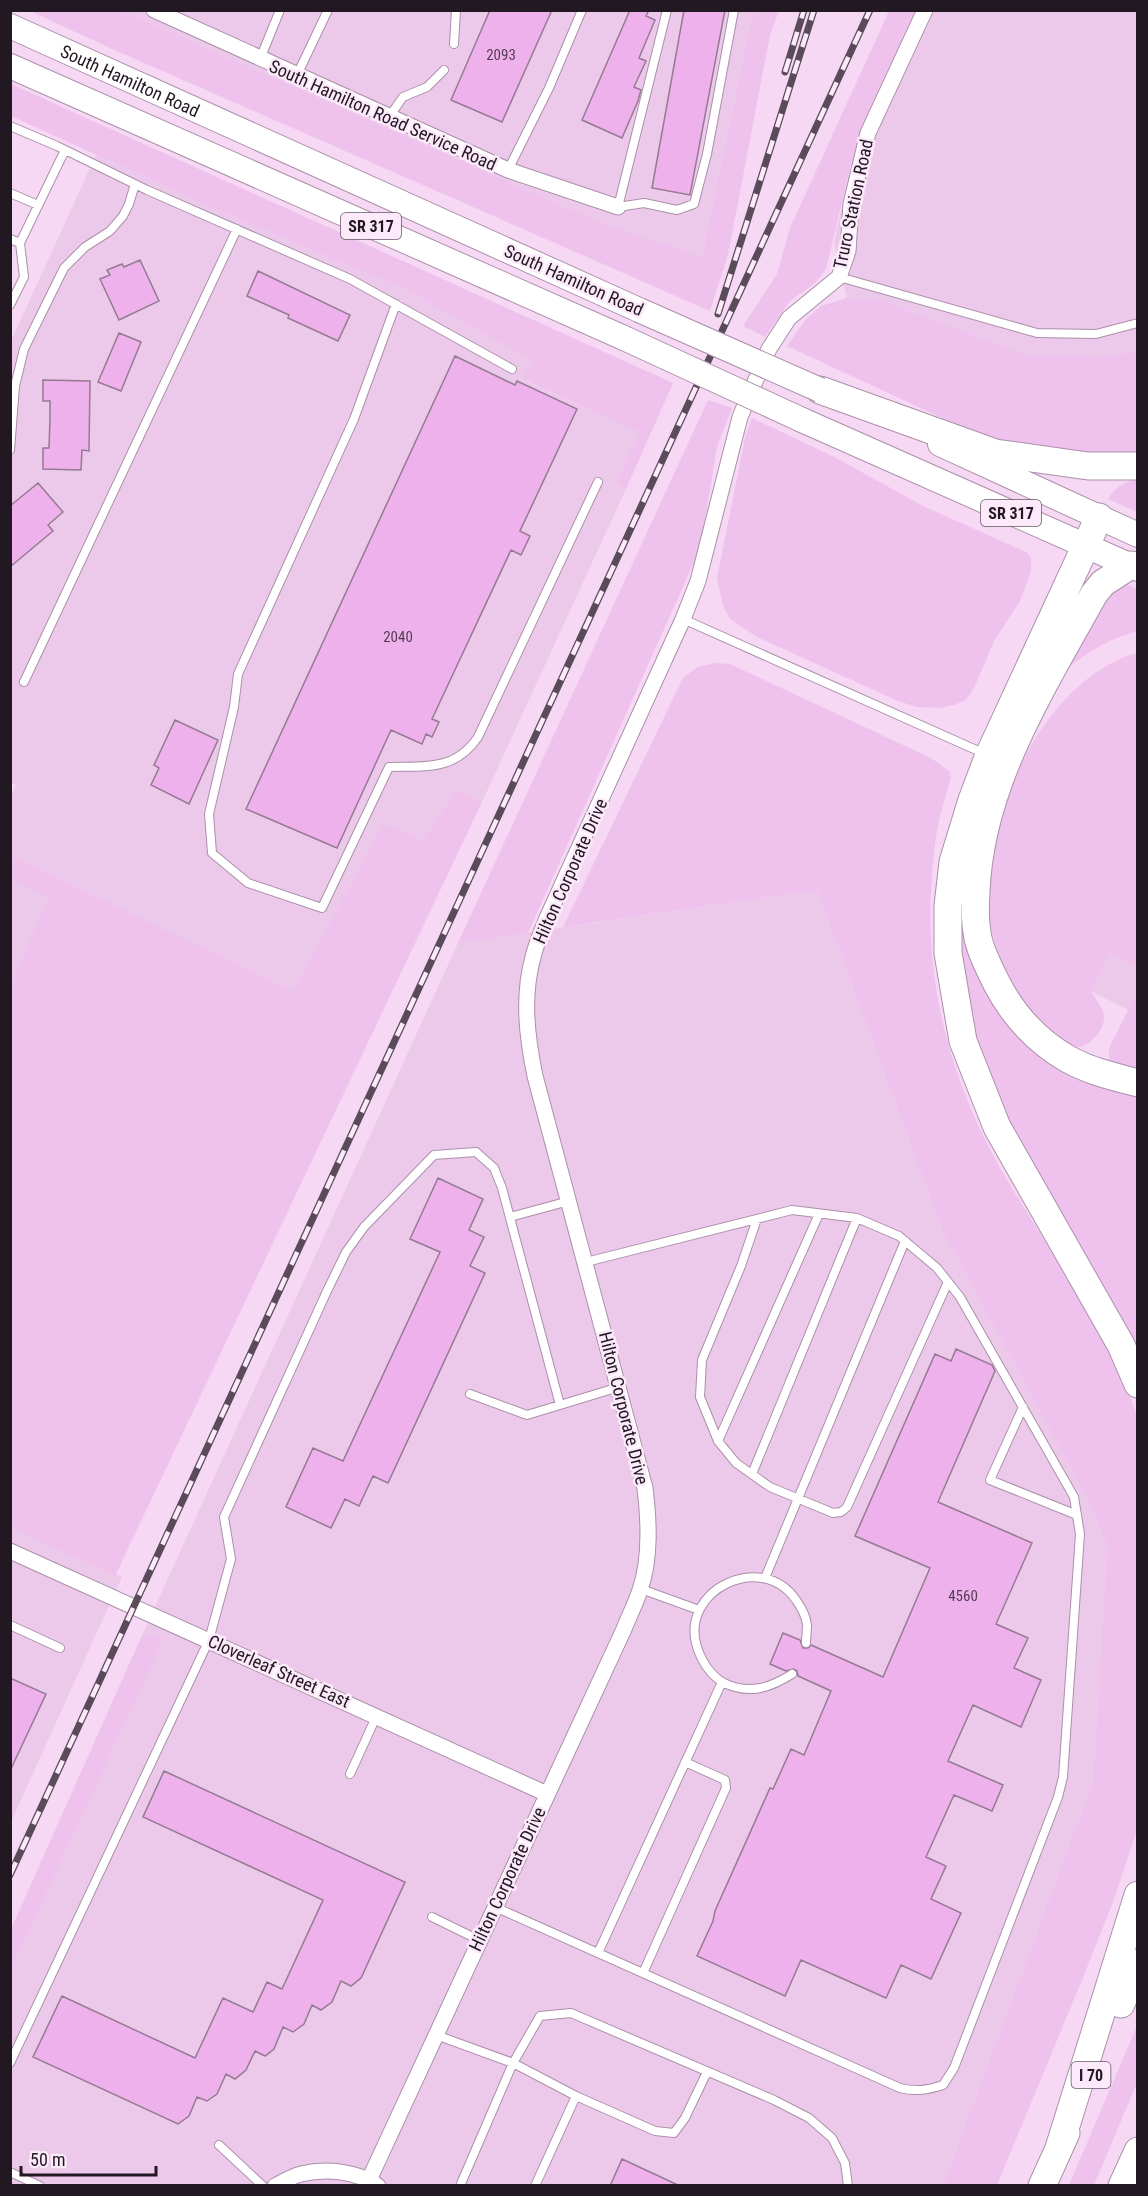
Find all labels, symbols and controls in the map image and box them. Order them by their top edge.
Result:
street label: South Hamilton Road [58,40,203,121]
house number: 2093 [486,46,516,64]
street label: South Hamilton Road Service Road [266,55,500,175]
street label: Truro Station Road [829,137,877,271]
road number: SR 317 [341,213,401,239]
street label: South Hamilton Road [501,240,647,320]
road number: SR 317 [981,500,1041,526]
house number: 2040 [383,628,413,646]
street label: Hilton Corporate Drive [529,795,611,947]
street label: Hilton Corporate Drive [595,1329,653,1487]
house number: 4560 [948,1587,978,1605]
street label: Cloverleaf Street East [205,1630,353,1712]
street label: Hilton Corporate Drive [464,1804,550,1954]
road number: I 70 [1072,2062,1110,2088]
scale bar [21,2139,156,2177]
text: 50 m [30,2149,65,2170]

